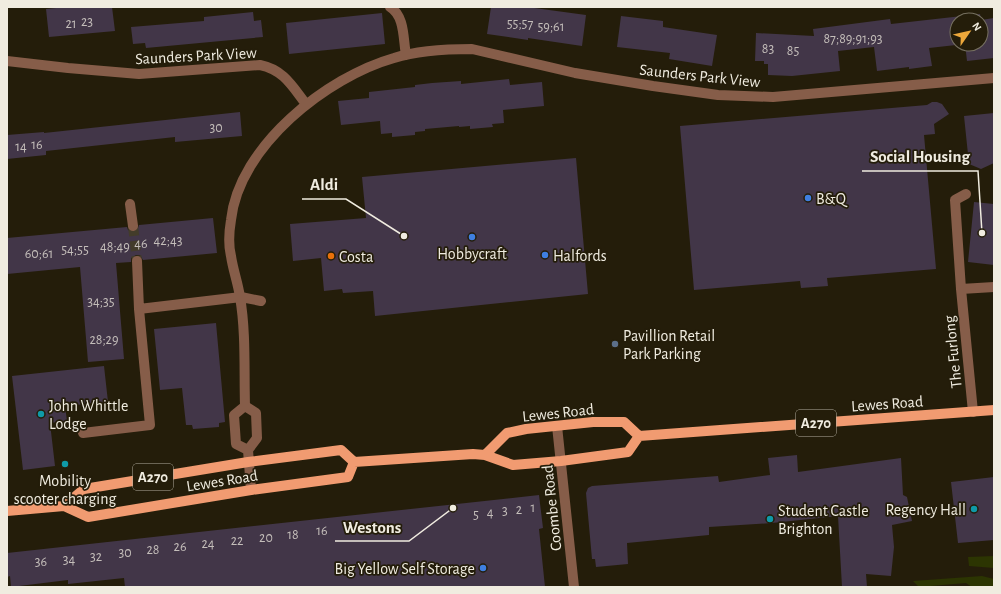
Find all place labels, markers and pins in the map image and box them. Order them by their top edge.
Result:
callout: Social Housing [862,142,978,171]
callout: Aldi [302,170,346,199]
place label: B&Q [816,191,848,208]
marker: B&Q [803,193,813,203]
marker: Hobbycraft [467,232,477,242]
place label: Hobbycraft [437,246,507,263]
place label: Halfords [553,248,607,264]
place label: Costa [339,249,373,265]
marker: Halfords [540,250,550,260]
marker: Costa [326,251,336,261]
place label: Pavillion Retail Park Parking [623,328,715,362]
marker: Pavillion Retail Park Parking [610,339,620,349]
place label: John Whittle Lodge [49,398,128,432]
marker: John Whittle Lodge [36,409,46,419]
marker: Mobility scooter charging [60,459,70,469]
place label: Mobility scooter charging [14,473,116,507]
place label: Regency Hall [886,502,966,519]
place label: Student Castle Brighton [778,503,869,537]
marker: Regency Hall [969,504,979,514]
callout: Westons [335,512,409,541]
marker: Student Castle Brighton [765,514,775,524]
place label: Big Yellow Self Storage [335,561,475,577]
marker: Big Yellow Self Storage [478,563,488,573]

